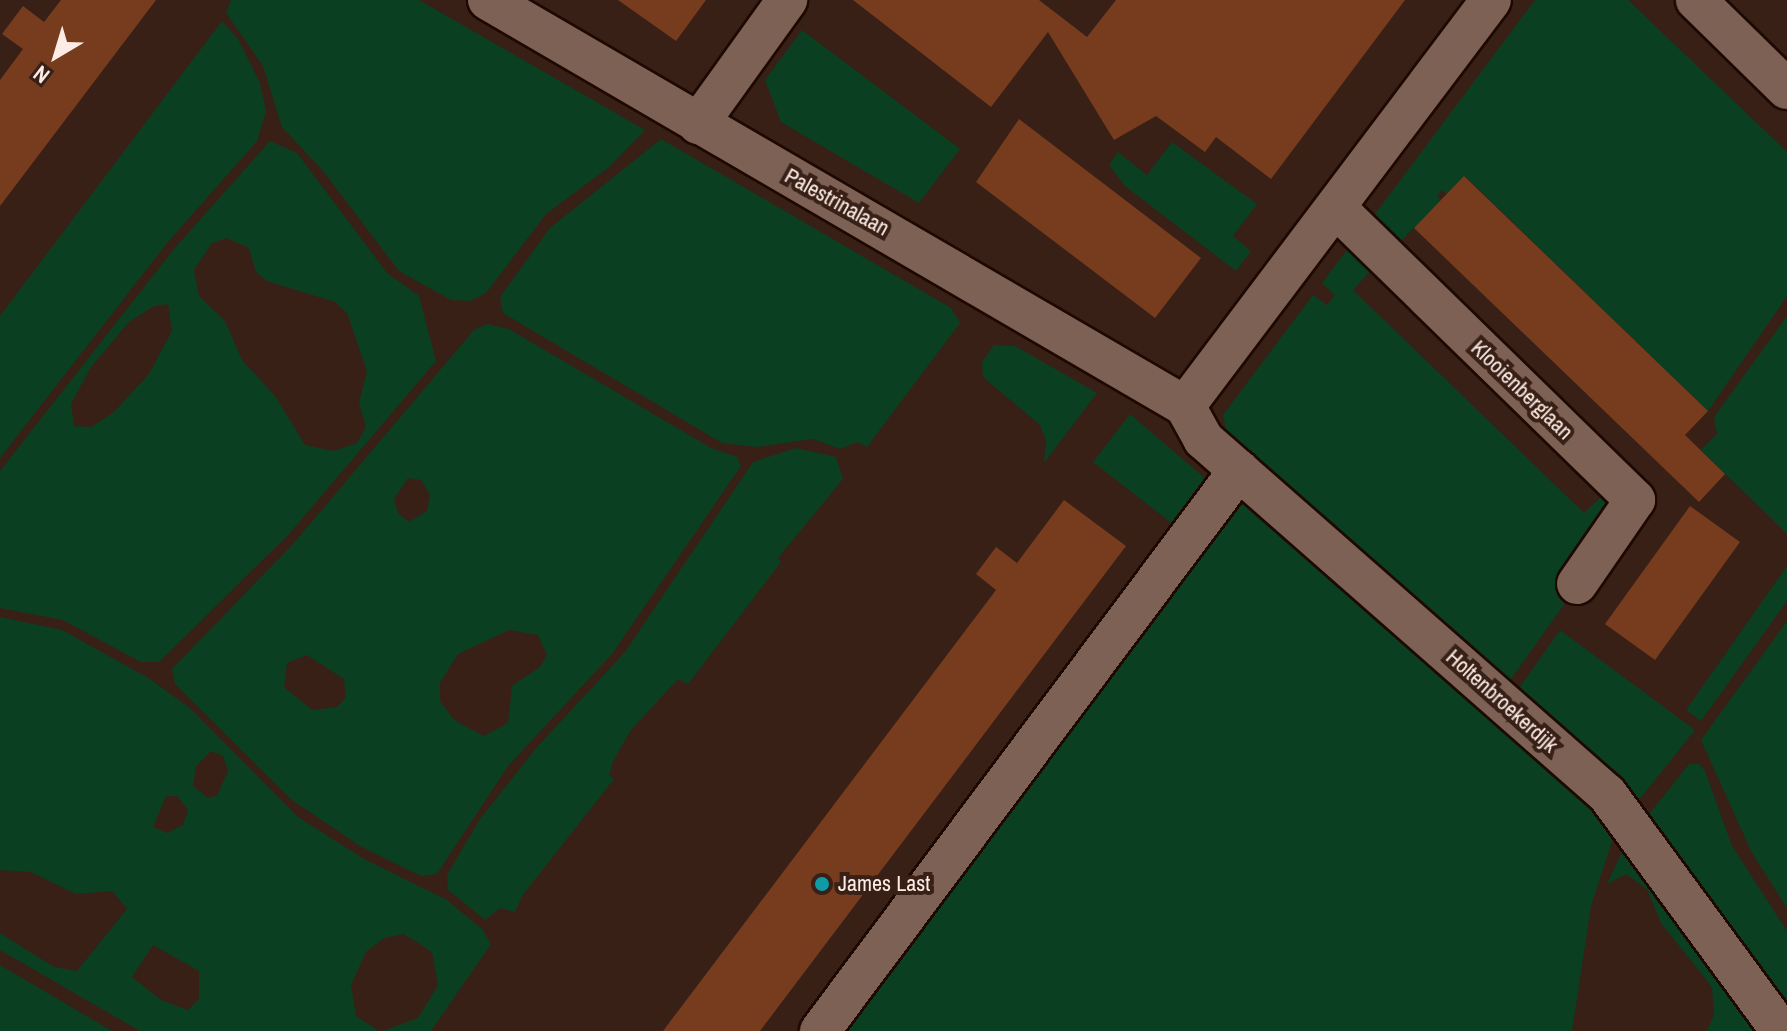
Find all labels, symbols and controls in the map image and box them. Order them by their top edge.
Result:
north arrow [16,16,96,96]
text: N [27,59,56,91]
street label: Palestrinalaan [780,162,894,242]
street label: Klooienberglaan [1466,335,1578,445]
street label: Holtenbroekerdijk [1441,644,1563,758]
place label: James Last [838,871,930,897]
marker: James Last [813,875,831,893]

